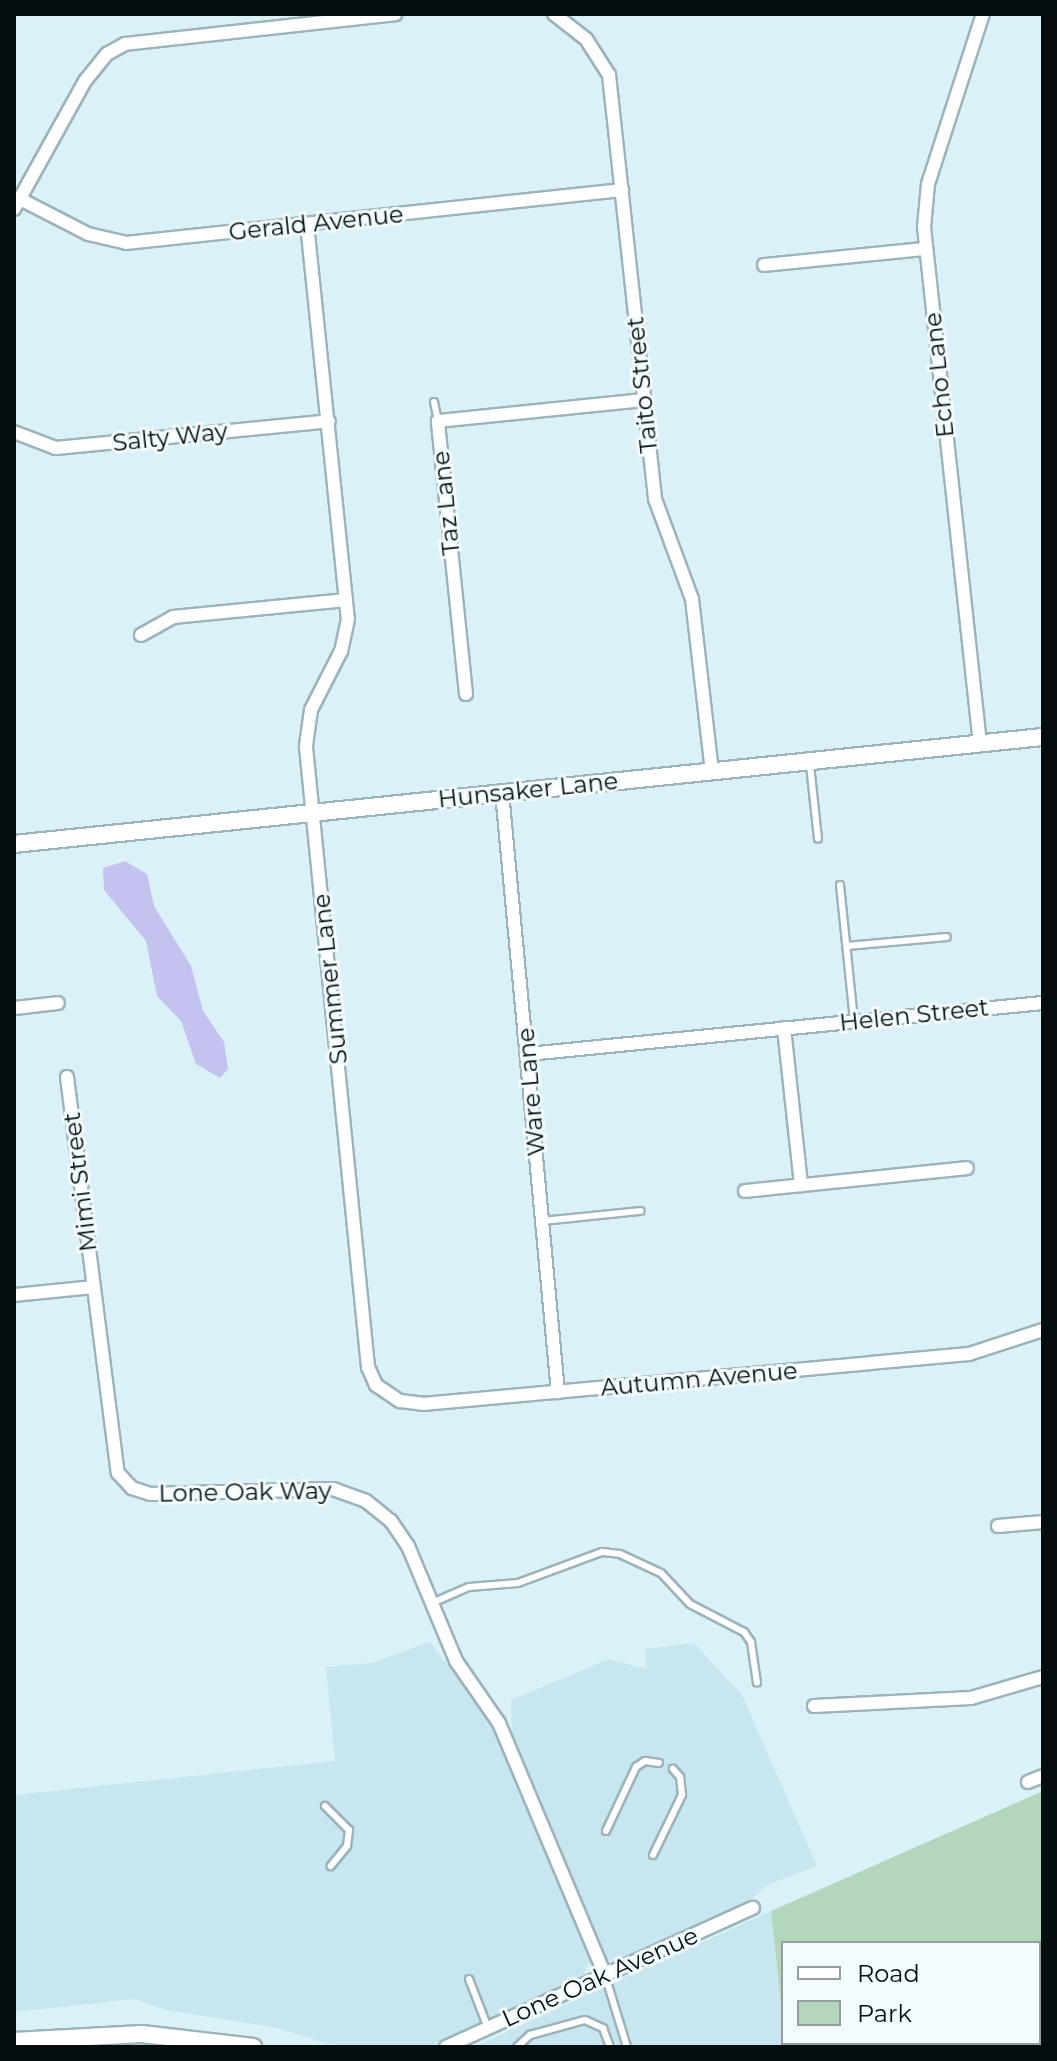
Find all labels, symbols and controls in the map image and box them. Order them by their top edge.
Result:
street label: Gerald Avenue [227,200,405,246]
street label: Echo Lane [918,311,960,439]
street label: Taito Street [621,316,663,454]
street label: Salty Way [111,417,229,457]
street label: Taz Lane [426,449,466,557]
street label: Hunsaker Lane [436,766,620,814]
street label: Summer Lane [307,892,353,1066]
street label: Helen Street [838,993,990,1037]
street label: Ware Lane [511,1027,551,1157]
street label: Mimi Street [57,1111,103,1253]
street label: Autumn Avenue [599,1356,799,1402]
street label: Lone Oak Way [158,1476,332,1508]
street label: Lone Oak Avenue [498,1921,702,2033]
legend [781,1941,1041,2045]
text: Road [857,1959,920,1988]
text: Park [857,1999,912,2028]

